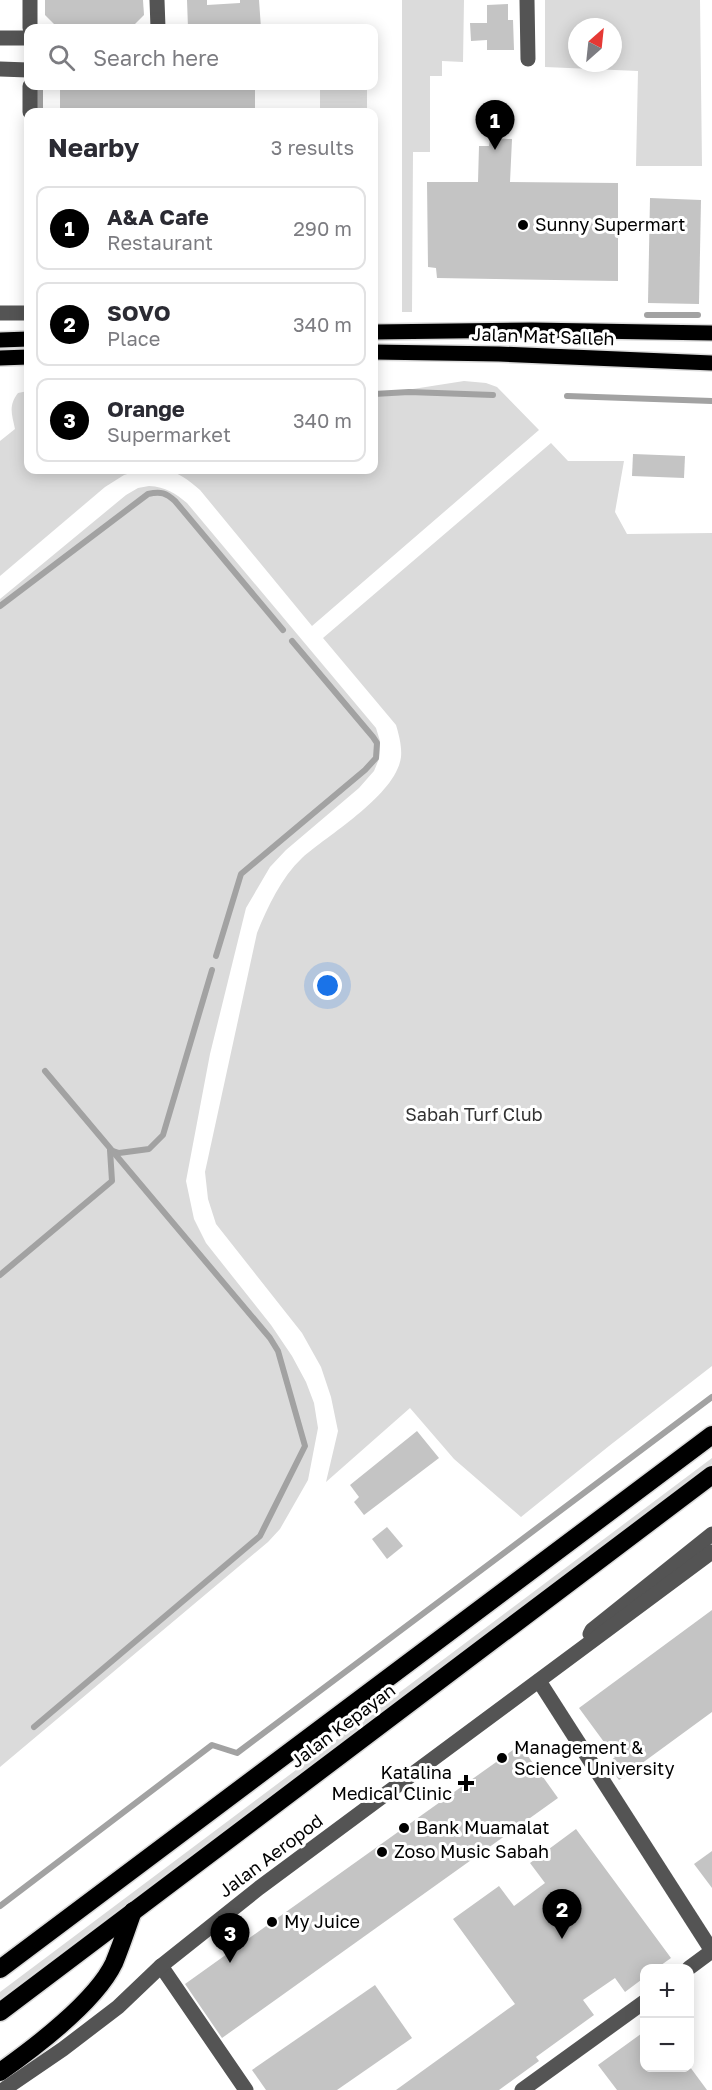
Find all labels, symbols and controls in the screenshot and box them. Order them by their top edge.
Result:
north arrow [568,18,622,72]
search box [24,24,378,90]
icon: search [45,41,78,74]
text: Search here [93,44,219,71]
pin: 1 [476,100,514,150]
text: Nearby [48,132,139,163]
text: 3 results [271,135,354,159]
text: A&A Cafe [107,203,209,230]
place label: Sunny Supermart [535,213,685,235]
text: 1 [64,216,75,240]
text: 290 m [293,216,352,240]
marker: Sunny Supermart [516,218,530,232]
text: Restaurant [107,230,213,254]
text: SOVO [107,299,171,326]
text: 2 [63,312,76,336]
text: 340 m [293,312,352,336]
street label: Jalan Mat Salleh [471,323,615,349]
text: Place [107,326,160,350]
text: Orange [107,395,185,422]
text: 3 [63,408,76,432]
text: 340 m [293,408,352,432]
text: Supermarket [107,422,231,446]
your location [313,971,342,1000]
park label: Sabah Turf Club [405,1103,543,1125]
street label: Jalan Kepayan [286,1679,399,1772]
place label: Management & Science University [514,1736,675,1779]
marker: Management & Science University [495,1751,509,1765]
place label: Katalina Medical Clinic [331,1761,452,1804]
marker: Katalina Medical Clinic [457,1774,475,1792]
street label: Jalan Aeropod [214,1809,327,1901]
place label: Bank Muamalat [416,1816,550,1838]
marker: Bank Muamalat [397,1821,411,1835]
place label: Zoso Music Sabah [394,1840,549,1862]
marker: Zoso Music Sabah [375,1845,389,1859]
pin: 2 [542,1890,582,1939]
place label: My Juice [284,1910,360,1932]
pin: 3 [210,1914,250,1963]
marker: My Juice [265,1915,279,1929]
map controls [640,1964,694,2072]
button: + [640,1964,694,2018]
button: − [640,2018,694,2072]

